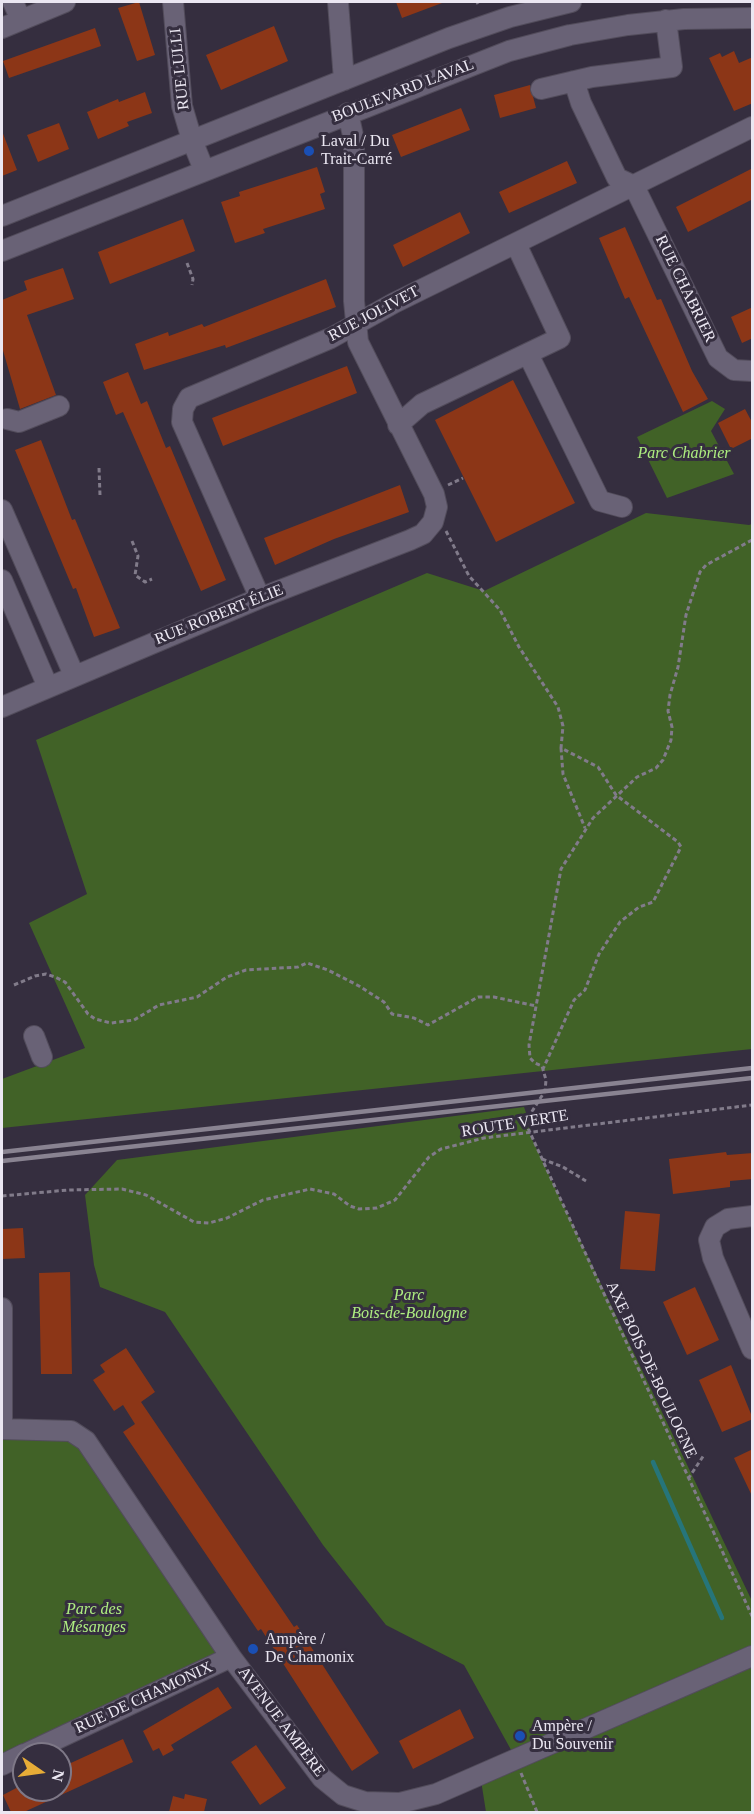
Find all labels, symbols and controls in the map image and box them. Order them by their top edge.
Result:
street label: RUE LULLI [166,27,194,111]
street label: BOULEVARD LAVAL [329,55,477,127]
place label: Laval / Du Trait-Carré [321,132,392,170]
marker: Laval / Du Trait-Carré [302,144,316,158]
street label: RUE CHABRIER [651,232,719,346]
street label: RUE JOLIVET [325,282,423,346]
park label: Parc Chabrier [637,444,731,464]
street label: RUE ROBERT ÉLIE [152,580,286,650]
street label: ROUTE VERTE [460,1106,570,1142]
street label: AXE BOIS-DE-BOULOGNE [601,1278,701,1462]
park label: Parc Bois-de-Boulogne [351,1286,467,1324]
park label: Parc des Mésanges [62,1600,126,1638]
place label: Ampère / De Chamonix [265,1630,354,1668]
marker: Ampère / De Chamonix [246,1642,260,1656]
street label: RUE DE CHAMONIX [72,1658,216,1738]
street label: AVENUE AMPÈRE [233,1663,329,1781]
place label: Ampère / Du Souvenir [532,1717,613,1755]
marker: Ampère / Du Souvenir [513,1729,527,1743]
north arrow [12,1742,72,1802]
text: N [48,1768,68,1783]

